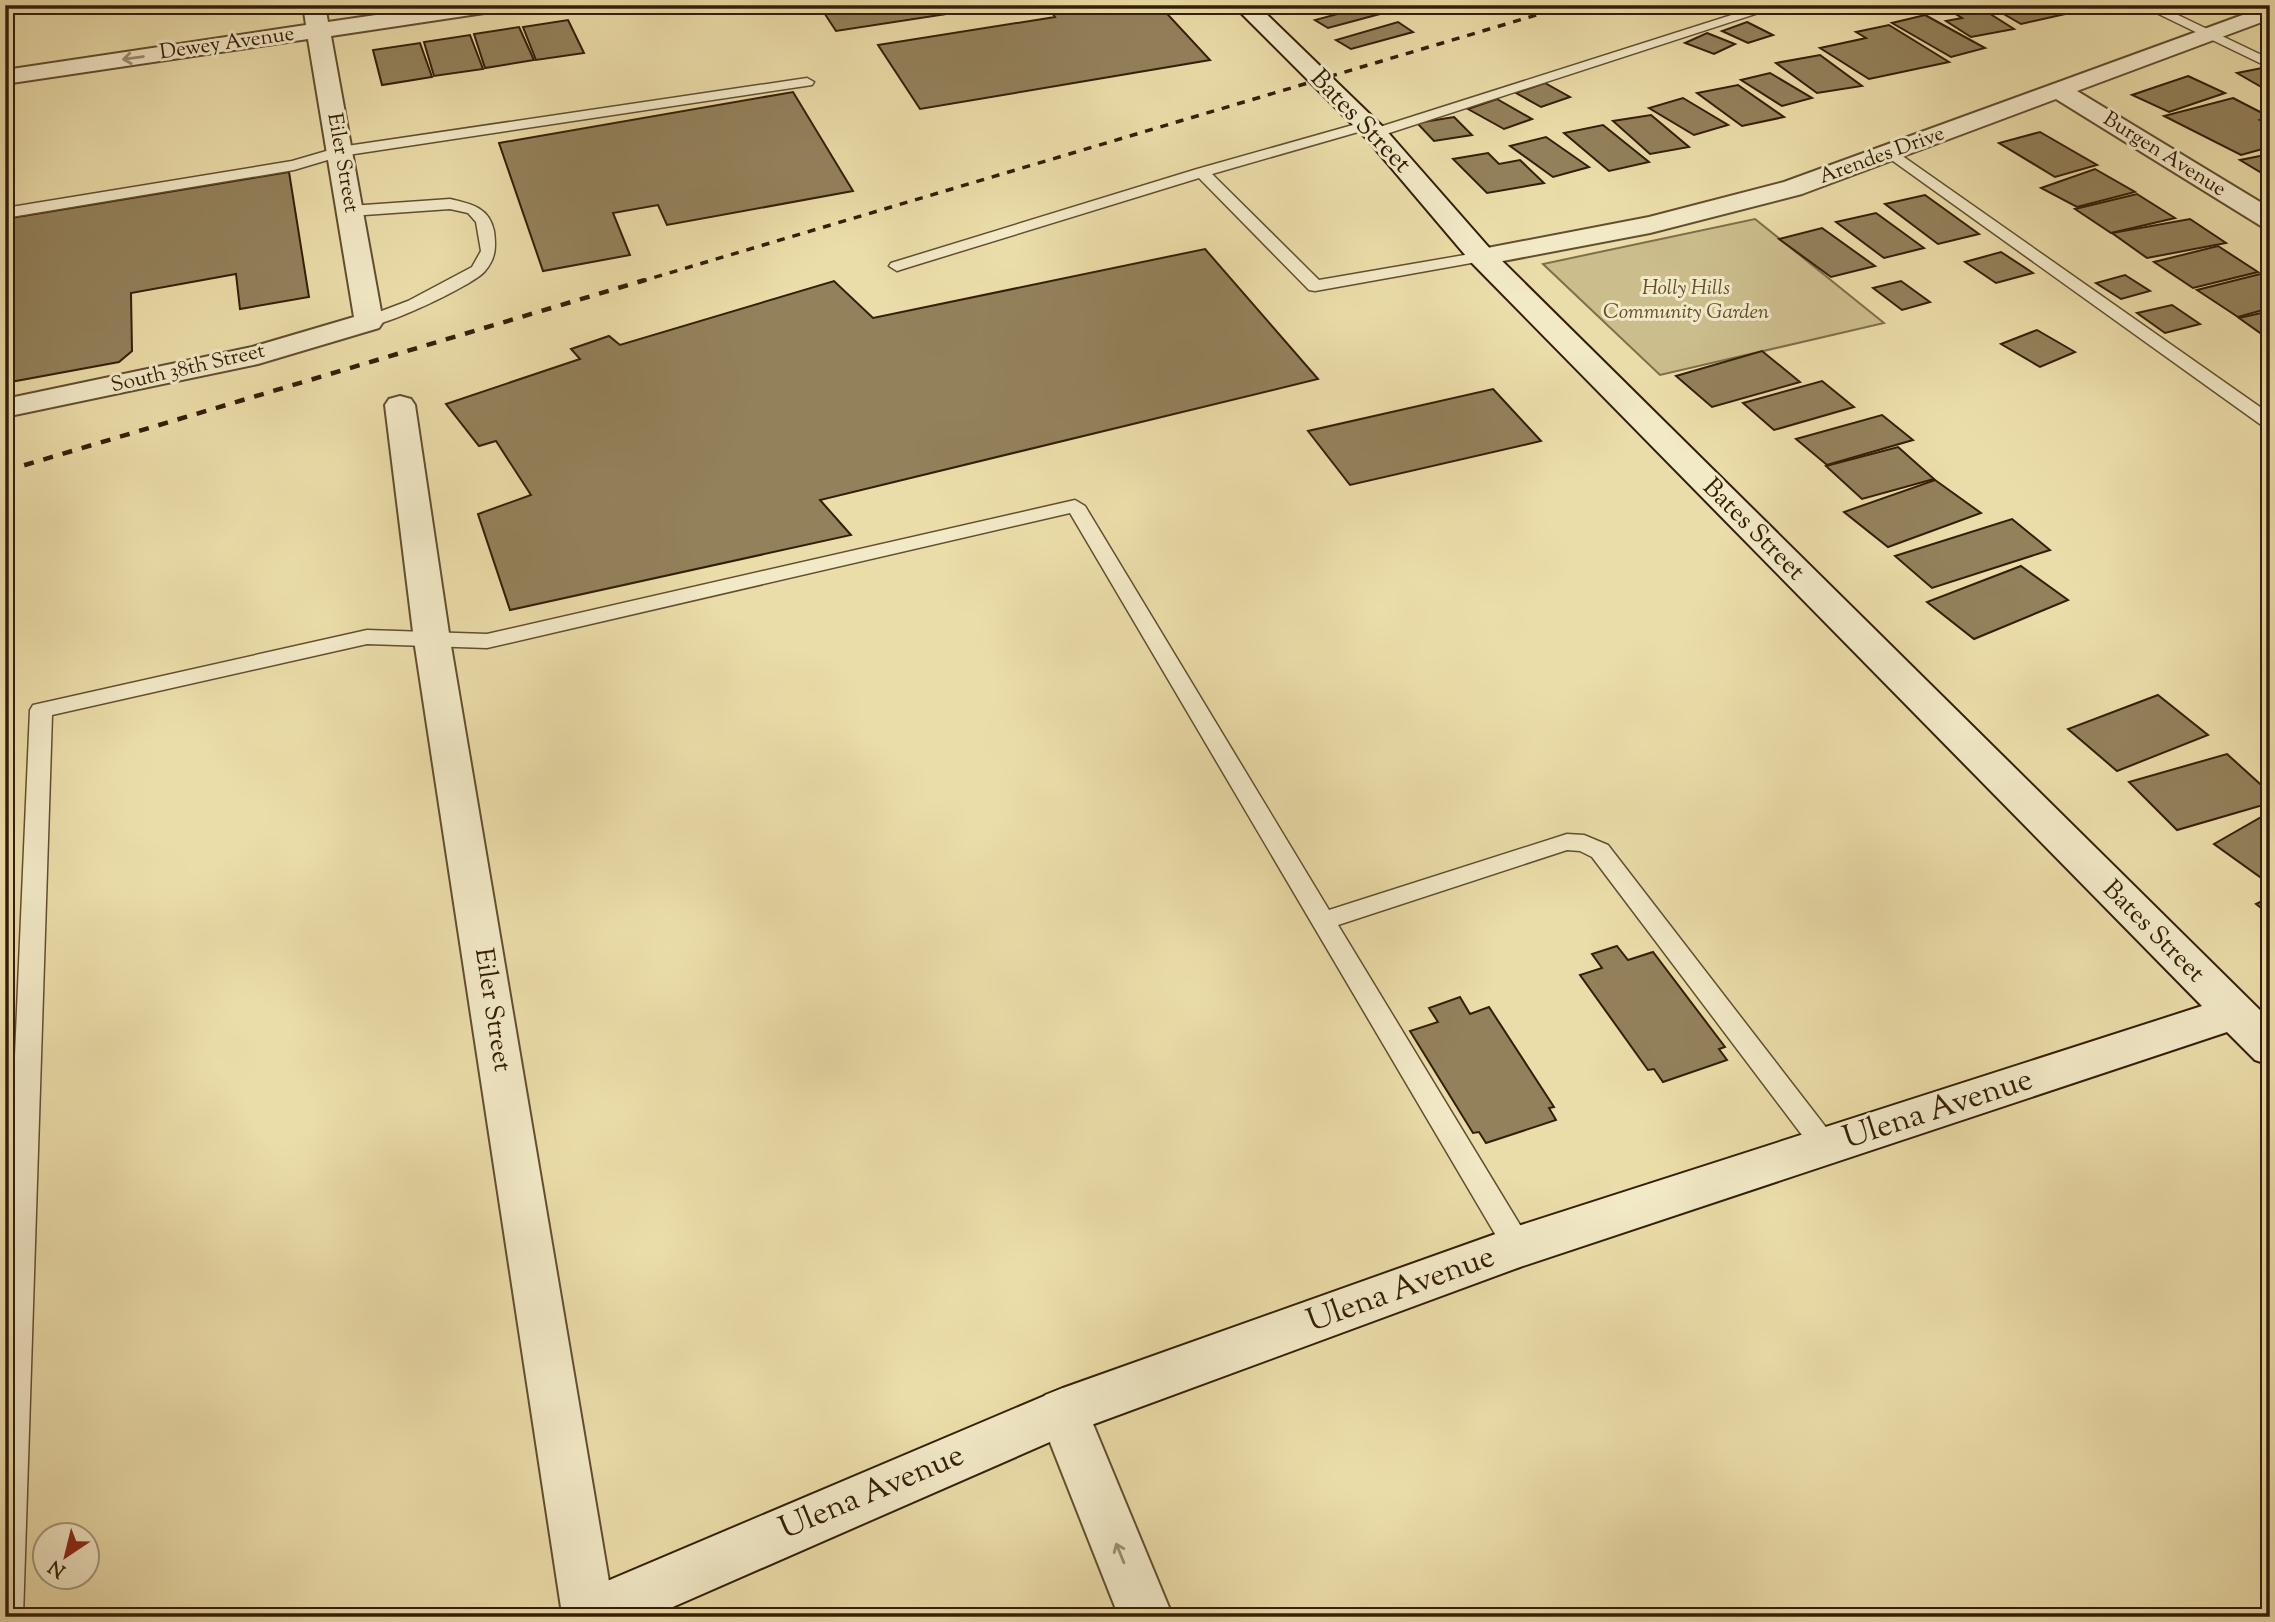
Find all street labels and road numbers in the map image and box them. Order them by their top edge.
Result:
street label: Dewey Avenue [158,20,296,68]
street label: Bates Street [1301,62,1419,182]
street label: Burgen Avenue [2097,105,2231,205]
street label: Eiler Street [318,111,366,215]
street label: Arendes Drive [1815,119,1949,193]
street label: South 38th Street [108,337,268,401]
street label: Bates Street [1693,470,1813,590]
street label: Bates Street [2093,872,2213,992]
street label: Eiler Street [464,946,520,1075]
street label: Ulena Avenue [1837,1058,2039,1162]
street label: Ulena Avenue [1301,1235,1501,1345]
street label: Ulena Avenue [772,1433,972,1553]

